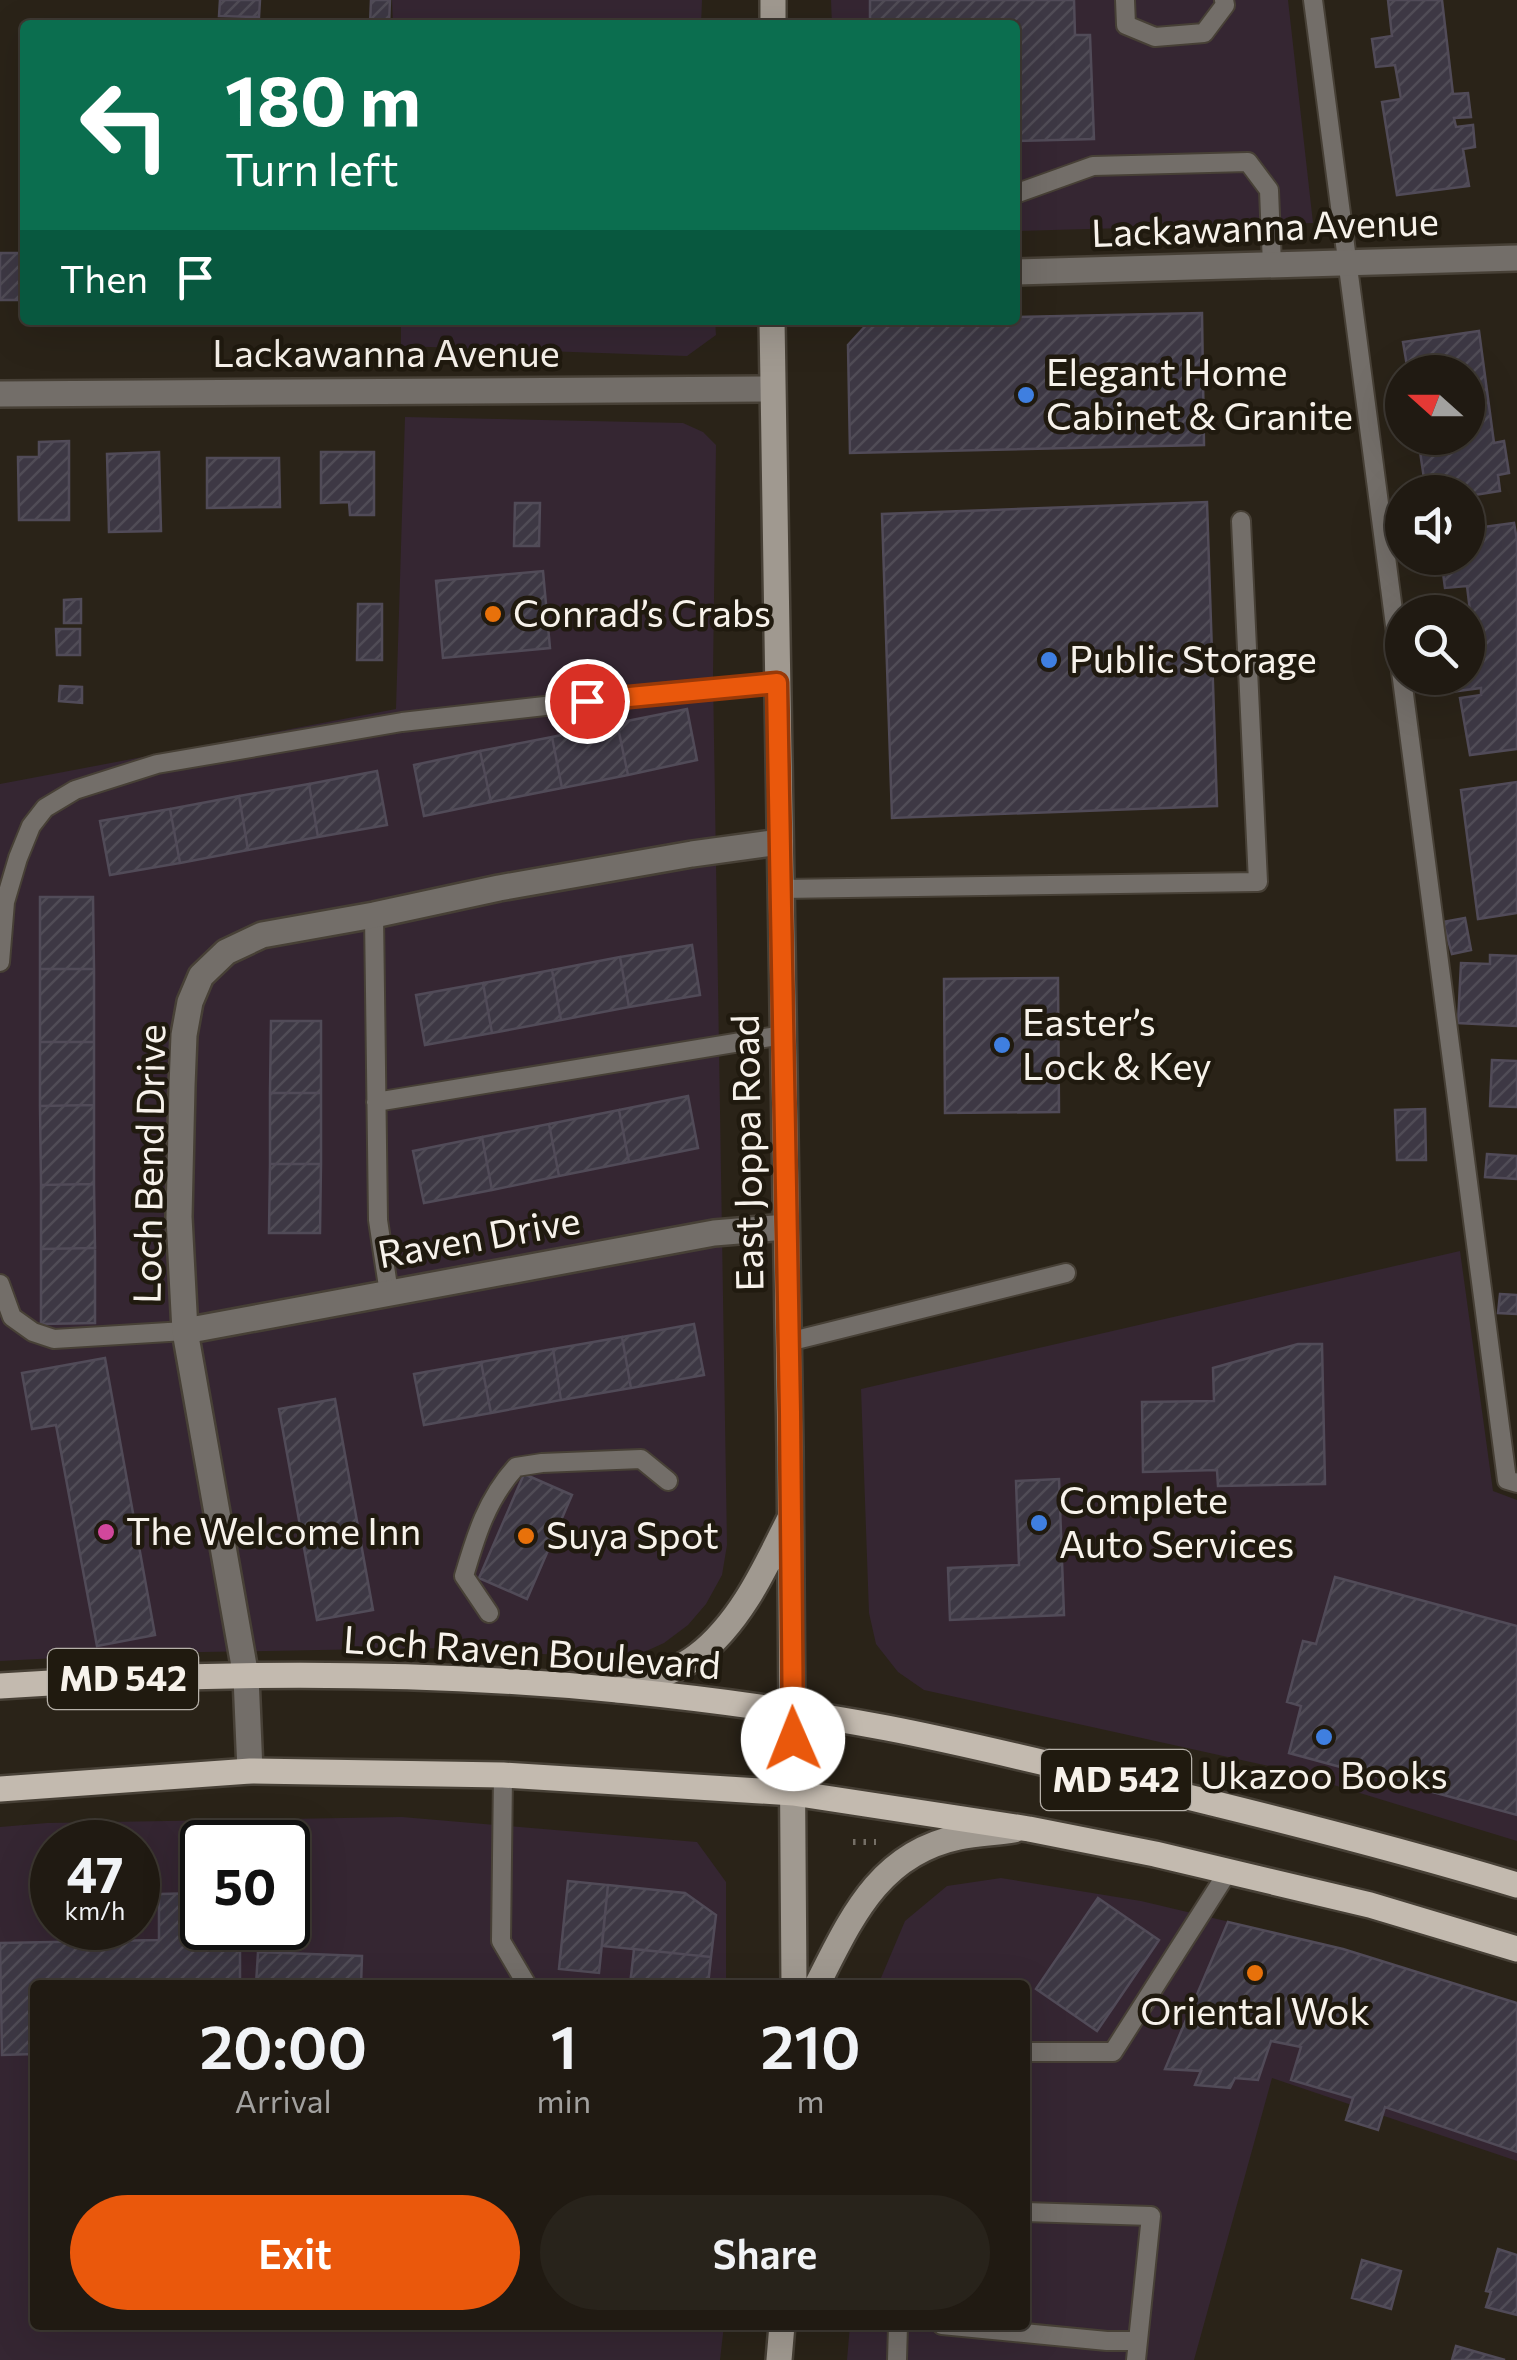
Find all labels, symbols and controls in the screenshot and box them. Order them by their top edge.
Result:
text: 180 m [225,55,421,140]
icon: left [60,60,190,190]
text: Turn left [225,140,399,195]
street label: Lackawanna Avenue [1090,196,1440,255]
icon: arrive [168,250,223,305]
text: Then [60,254,148,301]
street label: Lackawanna Avenue [212,328,560,375]
place label: Elegant Home Cabinet & Granite [1046,347,1353,438]
north arrow [1385,355,1485,455]
map controls [1385,355,1485,695]
marker: Elegant Home Cabinet & Granite [1015,384,1037,406]
button: sound [1385,475,1485,575]
place label: Conrad’s Crabs [513,588,771,635]
button: search [1385,595,1485,695]
marker: Conrad’s Crabs [482,603,504,625]
place label: Public Storage [1069,634,1317,681]
marker: Public Storage [1038,649,1060,671]
pin [545,659,630,744]
icon: arrive [560,674,615,729]
place label: Easter’s Lock & Key [1022,997,1212,1088]
street label: East Joppa Road [720,1014,771,1292]
street label: Loch Bend Drive [122,1024,173,1304]
marker: Easter’s Lock & Key [991,1034,1013,1056]
street label: Raven Drive [374,1195,583,1276]
place label: Complete Auto Services [1059,1475,1294,1566]
place label: The Welcome Inn [126,1506,421,1553]
place label: Suya Spot [546,1510,719,1557]
marker: Complete Auto Services [1028,1512,1050,1534]
marker: The Welcome Inn [95,1521,117,1543]
marker: Suya Spot [515,1525,537,1547]
street label: Loch Raven Boulevard [342,1614,722,1687]
road number: MD 542 [48,1649,198,1709]
position arrow [741,1687,845,1791]
marker: Ukazoo Books [1313,1726,1335,1748]
road number: MD 542 [1041,1750,1191,1810]
place label: Ukazoo Books [1200,1750,1448,1797]
speed limit sign: 50 [180,1820,310,1950]
text: 47 [66,1842,124,1903]
text: km/h [65,1895,125,1925]
marker: Oriental Wok [1244,1962,1266,1984]
place label: Oriental Wok [1140,1986,1370,2033]
text: 20:00 [199,2008,367,2081]
text: 1 [550,2008,577,2081]
text: 210 [760,2008,861,2081]
text: Arrival [235,2080,332,2120]
text: min [537,2080,591,2120]
text: m [797,2080,824,2120]
button: Exit [70,2195,520,2310]
button: Share [540,2195,990,2310]

